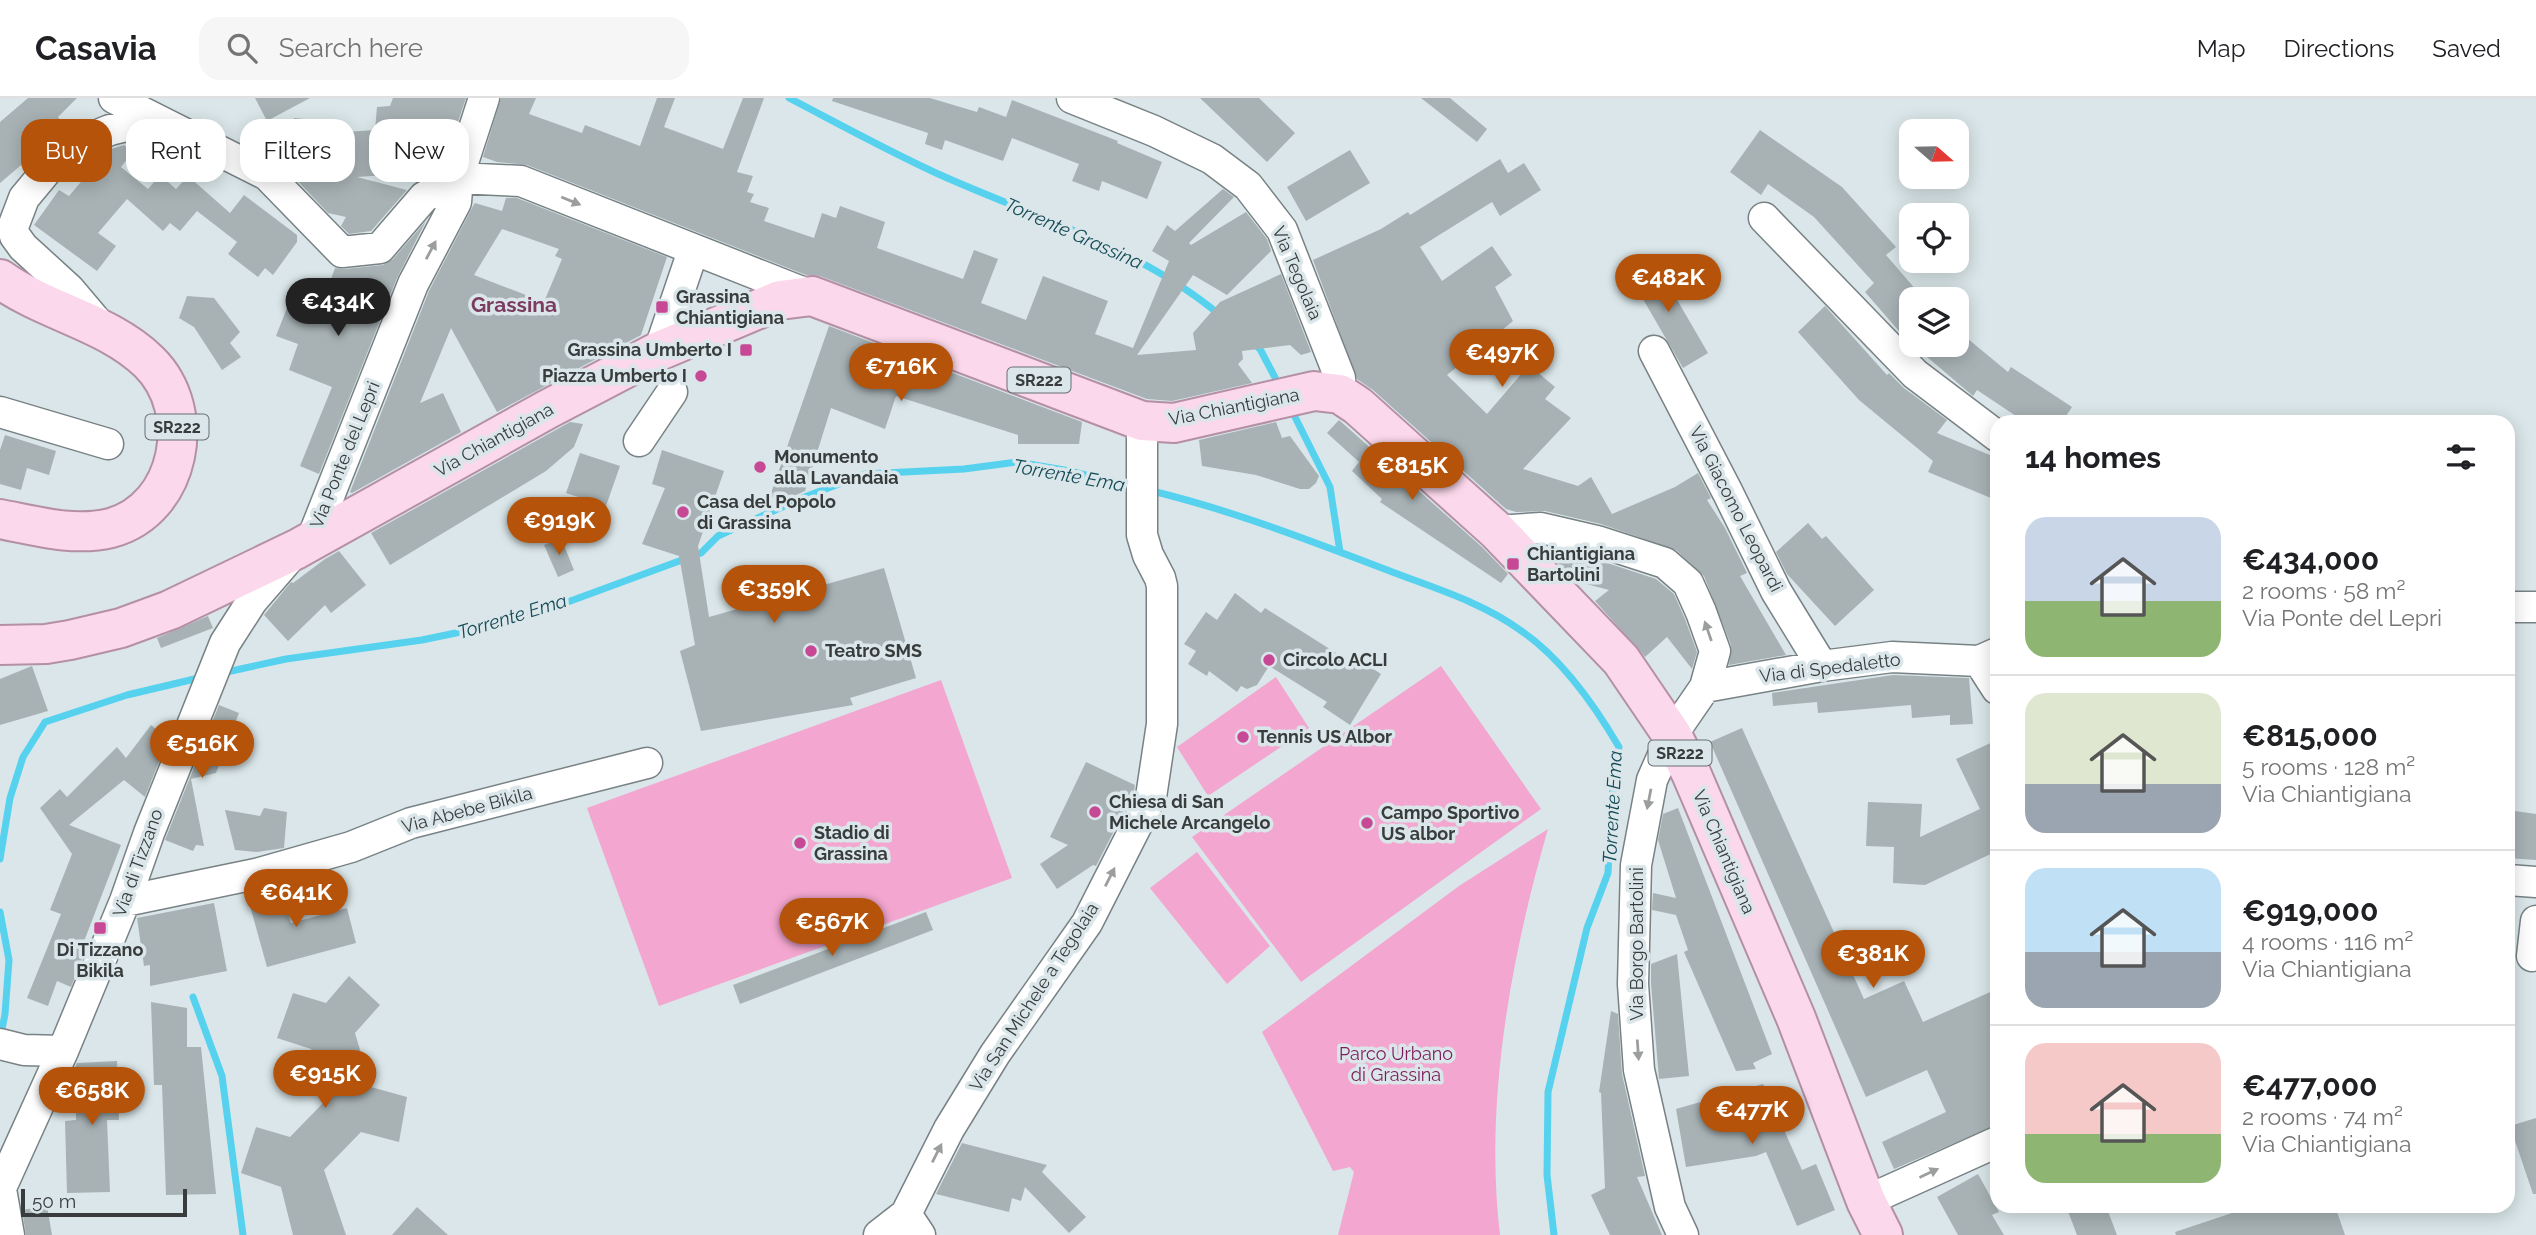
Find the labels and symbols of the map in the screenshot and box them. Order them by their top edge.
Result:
north arrow [1899,119,1969,189]
water label: Torrente Grassina [1002,193,1146,273]
one-way arrow [561,196,582,207]
street label: Via Tegolaia [1268,223,1327,323]
one-way arrow [425,240,436,260]
pin: €482K [1619,254,1717,314]
pin: €434K [289,278,387,338]
place label: Grassina Chiantigiana [676,286,784,328]
district label: Grassina [471,292,557,317]
marker: Grassina Chiantigiana [654,299,670,315]
pin: €497K [1453,330,1551,389]
place label: Grassina Umberto I [567,339,732,360]
marker: Grassina Umberto I [738,342,754,358]
pin: €716K [852,344,950,403]
place label: Piazza Umberto I [542,365,687,386]
marker: Piazza Umberto I [693,368,709,384]
road number: SR222 [1007,368,1070,392]
street label: Via Ponte del Lepri [305,378,384,531]
street label: Via Chiantigiana [1167,384,1301,429]
street label: Via Chiantigiana [431,398,557,481]
road number: SR222 [146,414,208,440]
street label: Via Giacomo Leopardi [1686,422,1787,595]
pin: €815K [1363,442,1461,502]
place label: Monumento alla Lavandaia [774,446,899,488]
water label: Torrente Ema [1011,454,1127,496]
marker: Monumento alla Lavandaia [752,459,768,475]
place label: Casa del Popolo di Grassina [697,491,836,533]
pin: €919K [510,498,608,557]
marker: Casa del Popolo di Grassina [675,504,691,520]
place label: Chiantigiana Bartolini [1527,543,1635,585]
marker: Chiantigiana Bartolini [1505,556,1521,572]
pin: €359K [725,566,823,625]
water label: Torrente Ema [455,589,569,643]
one-way arrow [1702,620,1713,641]
place label: Teatro SMS [825,640,922,661]
marker: Teatro SMS [803,643,819,659]
street label: Via di Spedaletto [1758,648,1902,687]
place label: Circolo ACLI [1283,649,1388,670]
marker: Circolo ACLI [1261,652,1277,668]
pin: €516K [153,720,251,780]
place label: Tennis US Albor [1257,726,1392,747]
marker: Tennis US Albor [1235,729,1251,745]
road number: SR222 [1648,740,1712,766]
water label: Torrente Ema [1598,750,1626,864]
street label: Via Abebe Bikila [399,782,534,837]
street label: Via Chiantigiana [1689,787,1760,917]
one-way arrow [1643,788,1654,810]
place label: Chiesa di San Michele Arcangelo [1109,791,1270,833]
place label: Campo Sportivo US albor [1381,802,1519,844]
marker: Chiesa di San Michele Arcangelo [1087,804,1103,820]
street label: Via di Tizzano [108,806,167,920]
marker: Campo Sportivo US albor [1359,815,1375,831]
place label: Stadio di Grassina [814,822,890,864]
marker: Stadio di Grassina [792,835,808,851]
one-way arrow [1104,867,1115,887]
street label: Via Borgo Bartolini [1626,867,1647,1021]
pin: €641K [247,870,345,929]
pin: €567K [783,898,881,958]
street label: Via San Michele a Tegolaia [965,898,1103,1095]
marker: Di Tizzano Bikila [92,920,108,936]
pin: €381K [1824,930,1922,990]
place label: Di Tizzano Bikila [57,939,144,981]
one-way arrow [1633,1039,1644,1061]
park label: Parco Urbano di Grassina [1339,1043,1453,1085]
pin: €915K [276,1051,374,1110]
pin: €658K [43,1068,141,1127]
pin: €477K [1703,1086,1801,1146]
one-way arrow [932,1143,943,1163]
one-way arrow [1918,1167,1939,1178]
scale bar [21,1186,187,1218]

